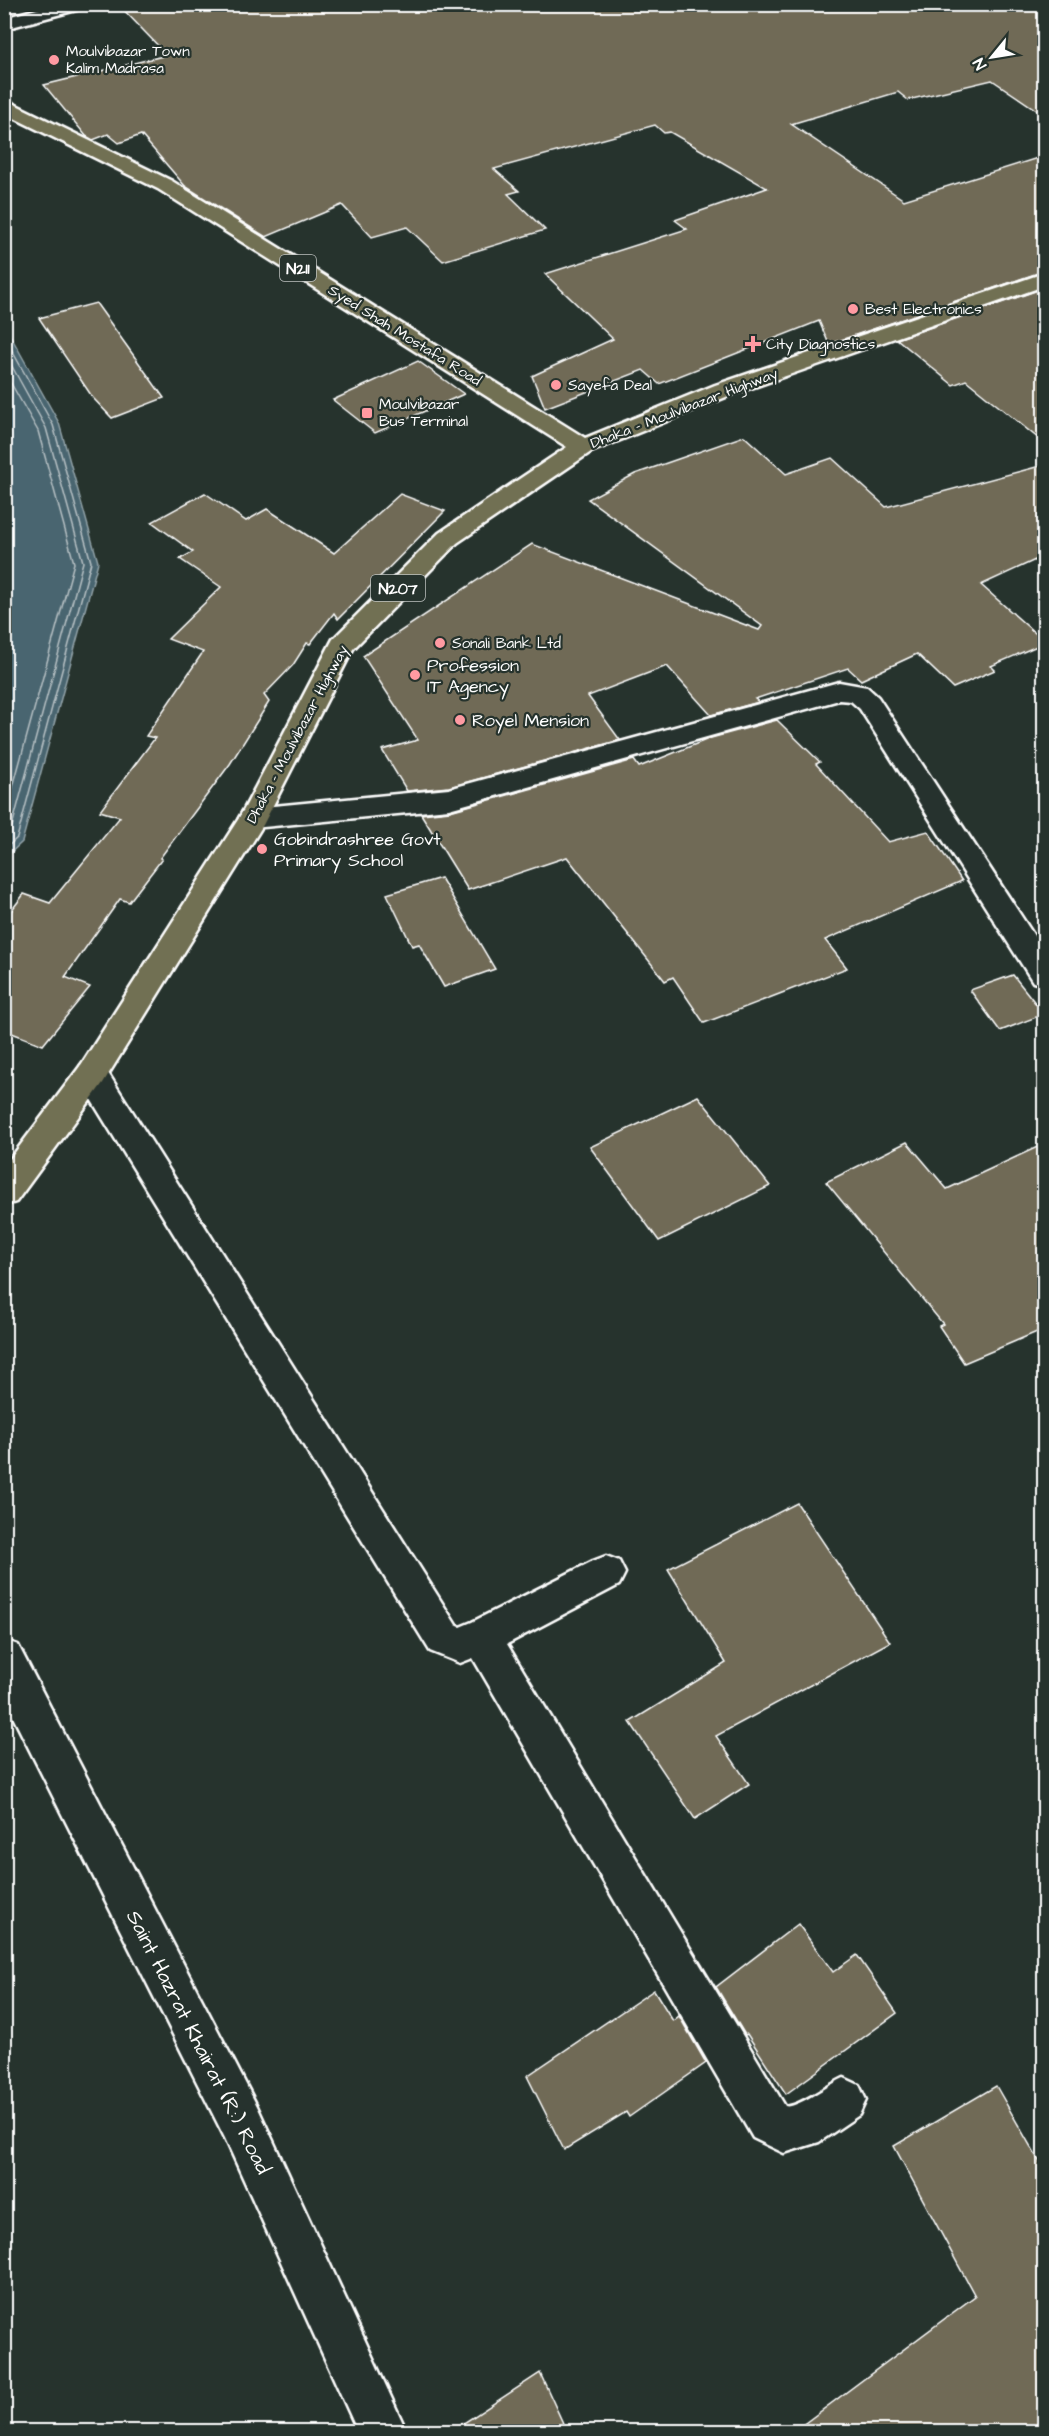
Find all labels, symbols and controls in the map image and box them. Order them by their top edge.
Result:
north arrow [962,27,1022,87]
place label: Moulvibazar Town Kalim Madrasa [66,41,190,79]
marker: Moulvibazar Town Kalim Madrasa [47,53,61,67]
text: N [968,54,992,74]
road number: N211 [280,255,316,281]
street label: Syed Shah Mostafa Road [324,280,486,392]
place label: Best Electronics [865,299,982,320]
marker: Best Electronics [846,302,860,316]
place label: City Diagnostics [766,334,876,356]
marker: City Diagnostics [744,335,762,353]
street label: Dhaka - Moulvibazar Highway [587,363,781,455]
place label: Sayefa Deal [568,375,652,397]
marker: Sayefa Deal [549,378,563,392]
place label: Moulvibazar Bus Terminal [379,394,468,432]
marker: Moulvibazar Bus Terminal [360,406,374,420]
road number: N207 [371,575,425,601]
place label: Sonali Bank Ltd [452,633,561,654]
marker: Sonali Bank Ltd [433,636,447,650]
street label: Dhaka - Moulvibazar Highway [241,641,354,828]
place label: Profession IT Agency [427,653,519,700]
marker: Profession IT Agency [408,668,422,682]
place label: Royel Mension [472,708,589,734]
marker: Royel Mension [453,713,467,727]
place label: Gobindrashree Govt Primary School [274,827,441,874]
marker: Gobindrashree Govt Primary School [255,842,269,856]
street label: Saint Hazrat Khairat (R:) Road [119,1905,278,2179]

